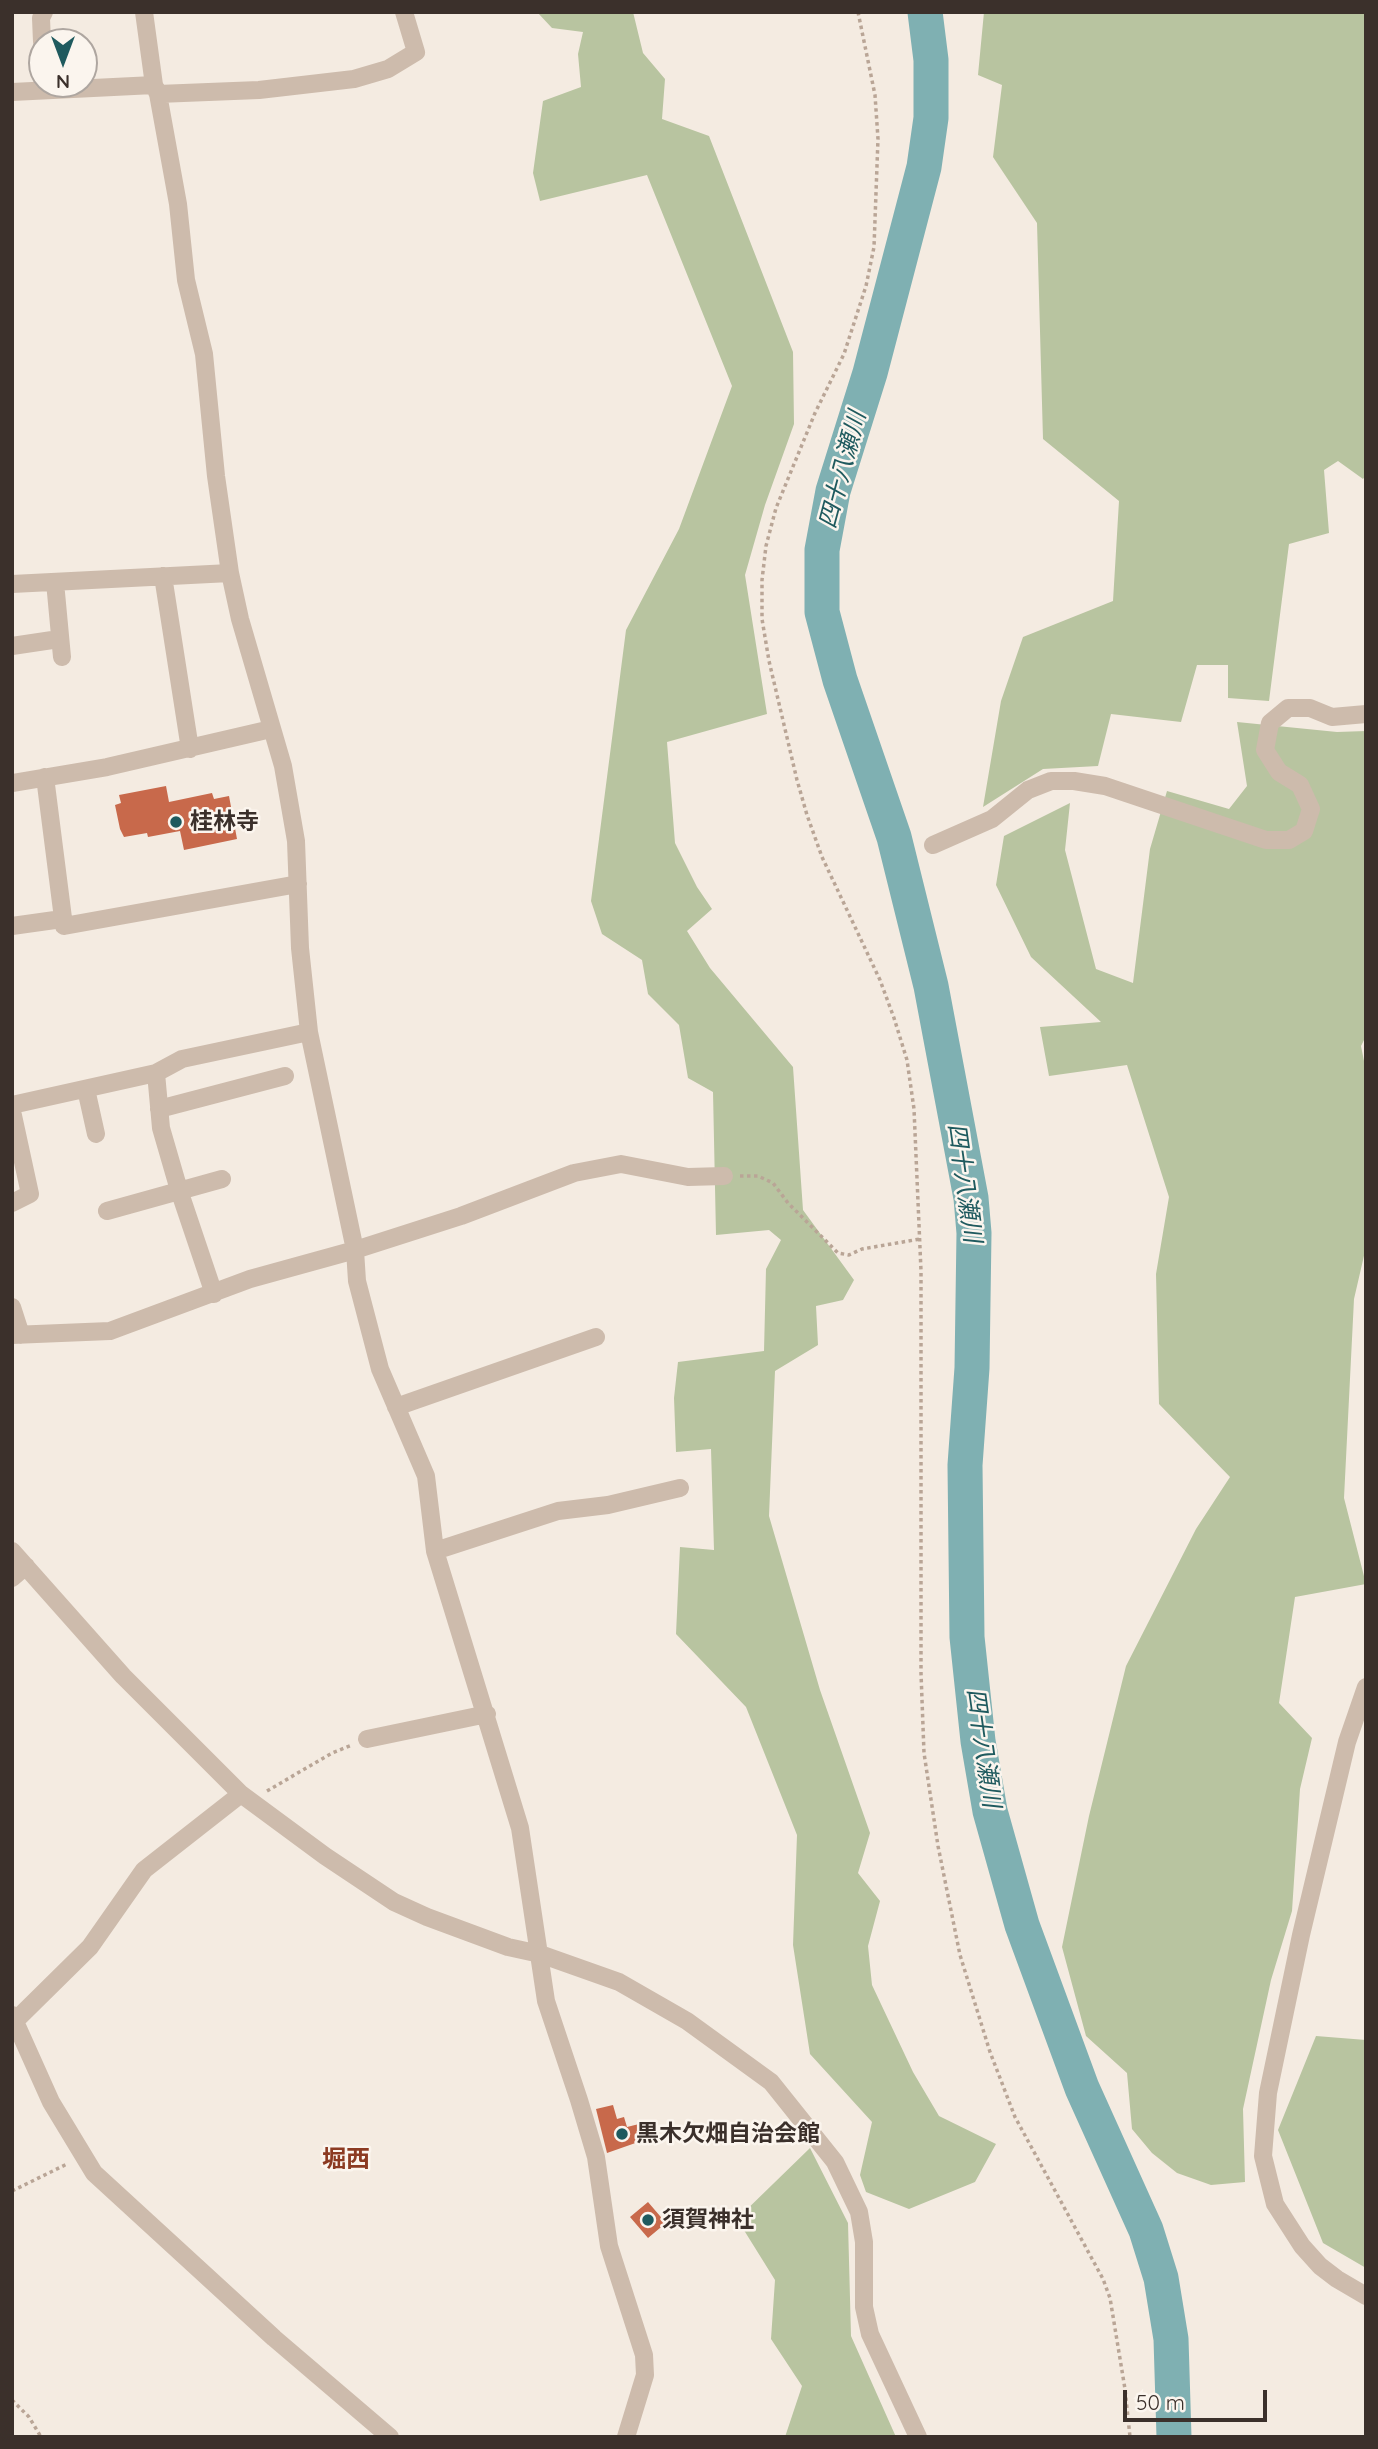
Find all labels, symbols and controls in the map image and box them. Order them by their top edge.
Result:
north arrow [28,28,98,98]
text: N [56,70,70,94]
water label: 四十八瀬川 [814,408,872,532]
place label: 桂林寺 [190,808,259,836]
marker: 桂林寺 [168,814,184,830]
water label: 四十八瀬川 [941,1122,987,1244]
water label: 四十八瀬川 [960,1687,1006,1809]
place label: 黒木欠畑自治会館 [636,2120,820,2148]
marker: 黒木欠畑自治会館 [614,2126,630,2142]
district label: 堀西 [322,2146,370,2174]
place label: 須賀神社 [662,2206,754,2234]
marker: 須賀神社 [640,2212,656,2228]
scale bar [1126,2376,1270,2420]
text: 50 m [1136,2389,1185,2415]

